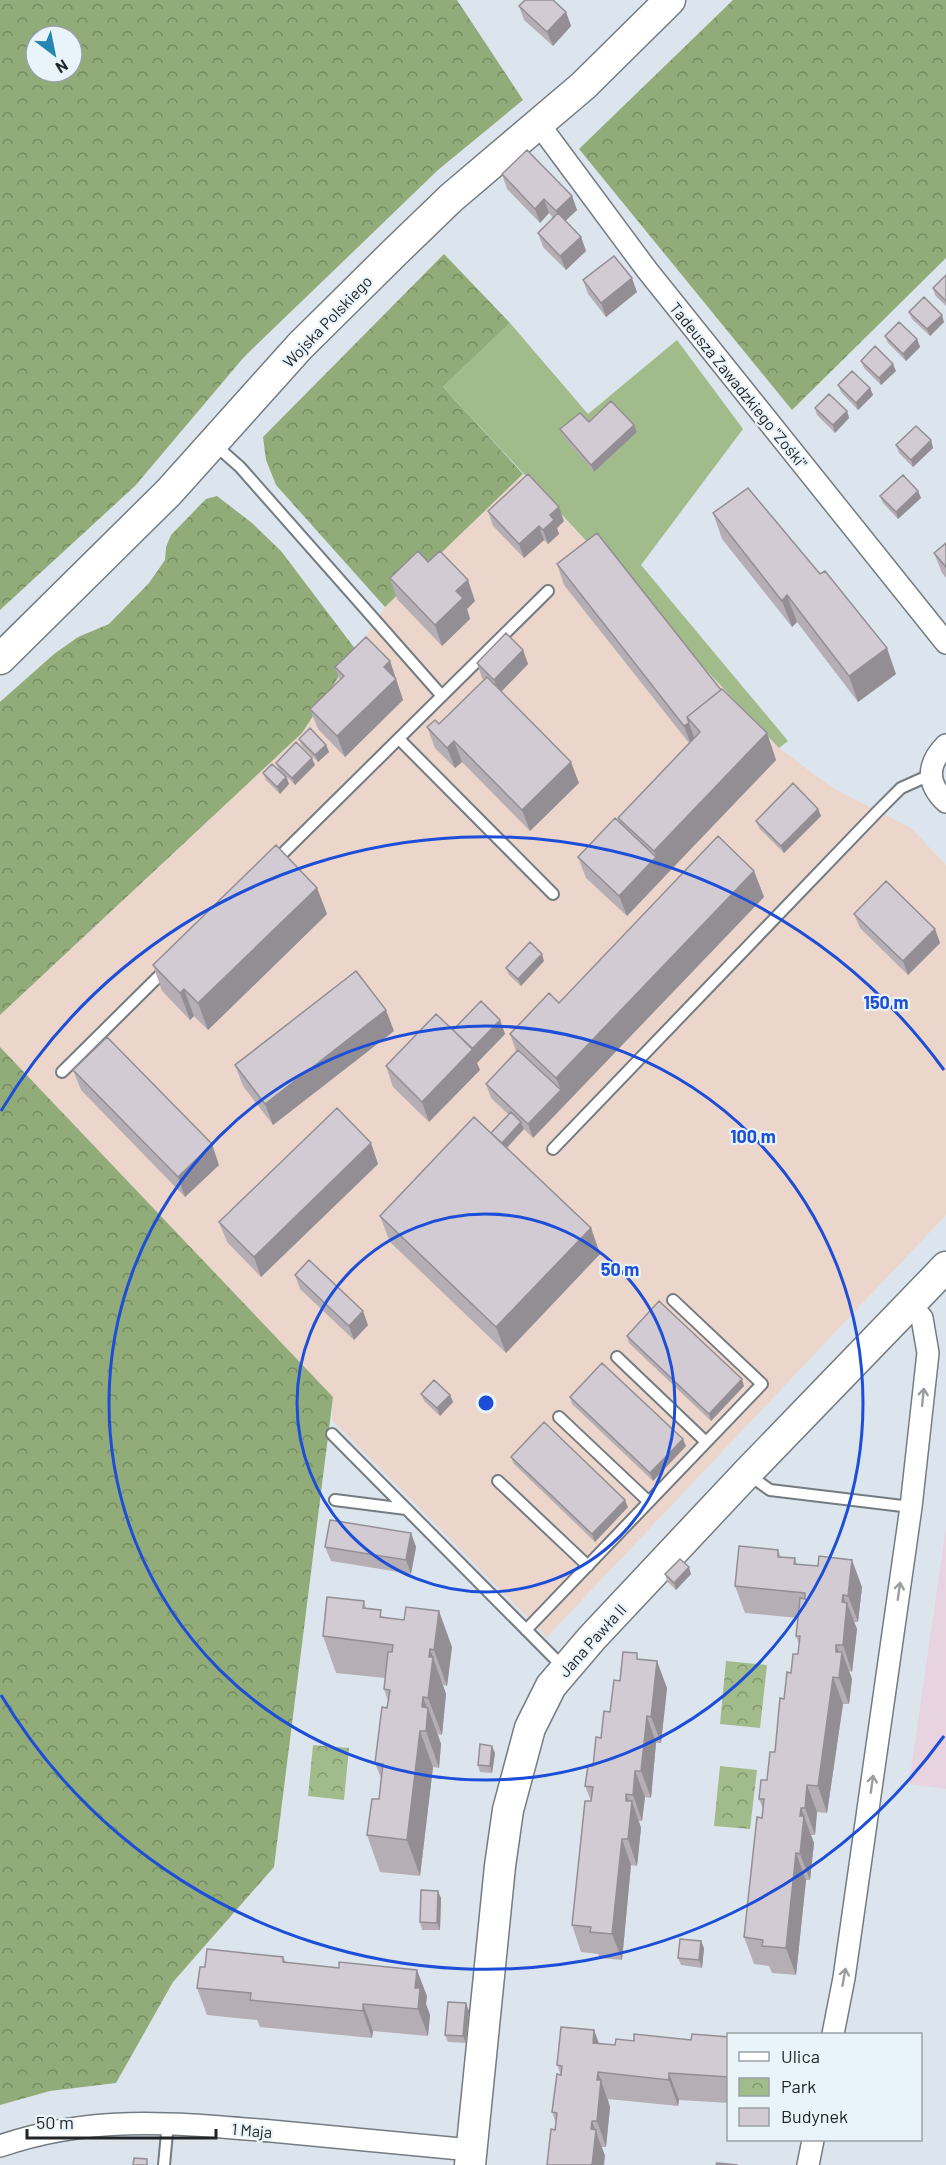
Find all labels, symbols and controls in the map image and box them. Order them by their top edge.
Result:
north arrow [24,24,84,84]
text: N [53,56,72,78]
street label: Wojska Polskiego [278,271,376,371]
street label: Tadeusza Zawadzkiego "Zośki" [666,298,812,472]
text: 150 m [864,991,908,1013]
text: 100 m [730,1125,776,1147]
text: 50 m [601,1258,639,1280]
one-way arrow [918,1388,929,1408]
centre of rings [476,1393,496,1413]
one-way arrow [894,1582,905,1601]
street label: Jana Pawła II [554,1600,630,1680]
one-way arrow [866,1775,877,1794]
one-way arrow [839,1968,850,1987]
legend [727,2033,922,2141]
text: Ulica [781,2045,820,2067]
text: Park [781,2075,816,2097]
scale bar [27,2102,216,2140]
text: Budynek [781,2105,848,2127]
text: 50 m [36,2111,74,2133]
street label: 1 Maja [231,2119,273,2141]

